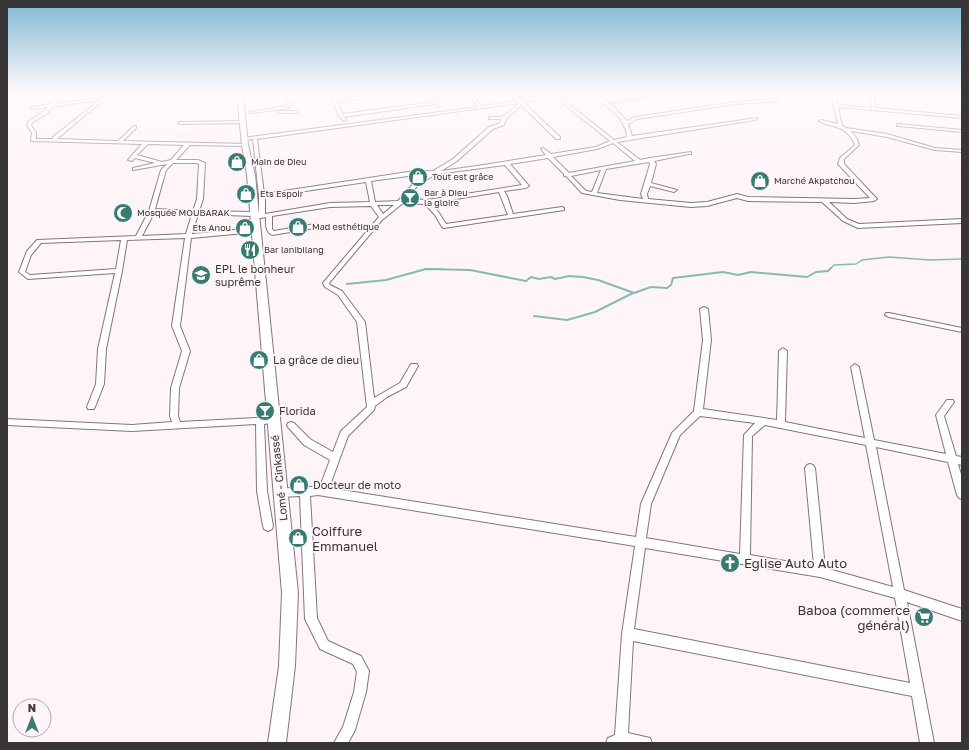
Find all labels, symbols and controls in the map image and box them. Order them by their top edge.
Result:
shop icon: Main de Dieu [226,151,248,173]
place label: Main de Dieu [251,156,306,167]
shop icon: Tout est grâce [407,166,429,188]
shop icon: Marché Akpatchou [749,170,771,192]
place label: Tout est grâce [432,171,493,182]
place label: Marché Akpatchou [774,175,855,186]
shop icon: Ets Espoir [235,183,257,205]
bar icon: Bar à Dieu la gloire [399,187,421,209]
place label: Bar à Dieu la gloire [424,187,468,208]
place label: Ets Espoir [260,188,304,199]
mosque icon: Mosquée MOUBARAK [112,202,134,224]
place label: Mosquée MOUBARAK [137,207,230,218]
shop icon: Mad esthétique [287,216,309,238]
shop icon: Ets Anou [234,217,256,239]
place label: Mad esthétique [312,221,379,232]
place label: Ets Anou [192,222,231,233]
restaurant icon: Bar lanibilang [239,239,261,261]
place label: Bar lanibilang [264,244,324,255]
place label: EPL le bonheur suprême [215,262,295,288]
school or university icon: EPL le bonheur suprême [190,264,212,286]
shop icon: La grâce de dieu [248,349,270,371]
place label: La grâce de dieu [273,353,359,366]
bar icon: Florida [254,400,276,422]
place label: Florida [279,404,316,417]
street label: Lomé - Cinkassé [268,435,289,522]
shop icon: Docteur de moto [288,474,310,496]
place label: Docteur de moto [313,478,401,491]
place label: Coiffure Emmanuel [312,523,378,554]
shop icon: Coiffure Emmanuel [287,527,309,549]
church icon: Eglise Auto Auto [719,552,741,574]
place label: Eglise Auto Auto [744,555,847,571]
place label: Baboa (commerce général) [798,602,910,633]
supermarket icon: Baboa (commerce général) [913,606,935,628]
north arrow [12,698,52,738]
text: N [28,701,36,714]

